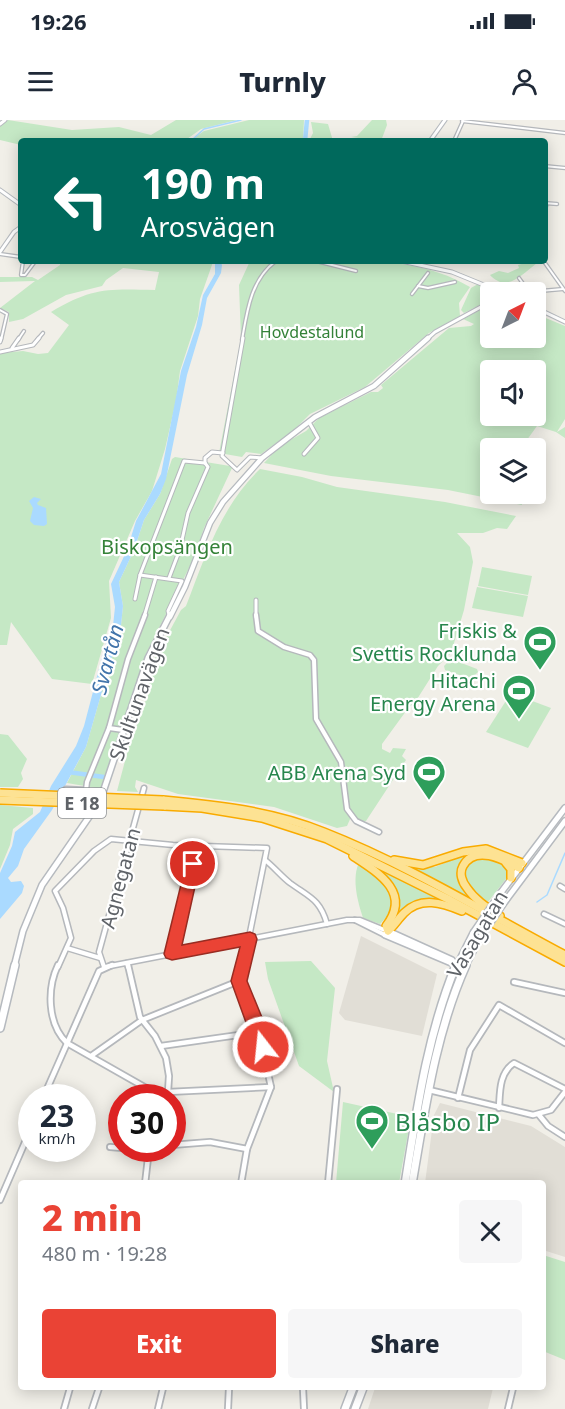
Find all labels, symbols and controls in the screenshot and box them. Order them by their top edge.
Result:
text: 19:26 [30,6,87,36]
text: Turnly [239,63,326,100]
icon: menu [24,65,57,98]
icon: person [508,65,541,98]
text: 190 m [141,154,265,211]
icon: left [42,162,120,240]
text: Arosvägen [141,208,276,245]
north arrow [480,282,546,348]
map controls [480,282,546,504]
park label: Hovdestalund [260,321,364,343]
button: sound [480,360,546,426]
button: layers [480,438,546,504]
park label: Biskopsängen [101,533,233,560]
place label: Friskis & Svettis Rocklunda [352,617,517,667]
water label: Svartån [84,621,130,697]
street label: Skultunavägen [102,624,176,764]
sports icon: Friskis & Svettis Rocklunda [522,624,558,671]
place label: Hitachi Energy Arena [370,667,496,717]
sports icon: Hitachi Energy Arena [501,673,537,720]
sports icon: ABB Arena Syd [411,754,447,801]
place label: ABB Arena Syd [268,759,406,786]
road number: E 18 [58,788,106,818]
street label: Agnegatan [94,825,146,931]
pin [167,838,218,889]
icon: arrive [176,847,209,880]
street label: Vasagatan [440,885,514,983]
position arrow [231,1015,295,1079]
speed limit sign: 30 [108,1084,186,1162]
text: 23 [40,1095,74,1136]
sports icon: Blåsbo IP [354,1103,390,1150]
place label: Blåsbo IP [395,1105,500,1138]
text: km/h [39,1128,75,1148]
text: 2 min [42,1193,143,1242]
button: close [459,1200,522,1263]
text: 480 m · 19:28 [42,1240,167,1267]
button: Exit [42,1309,276,1378]
button: Share [288,1309,522,1378]

